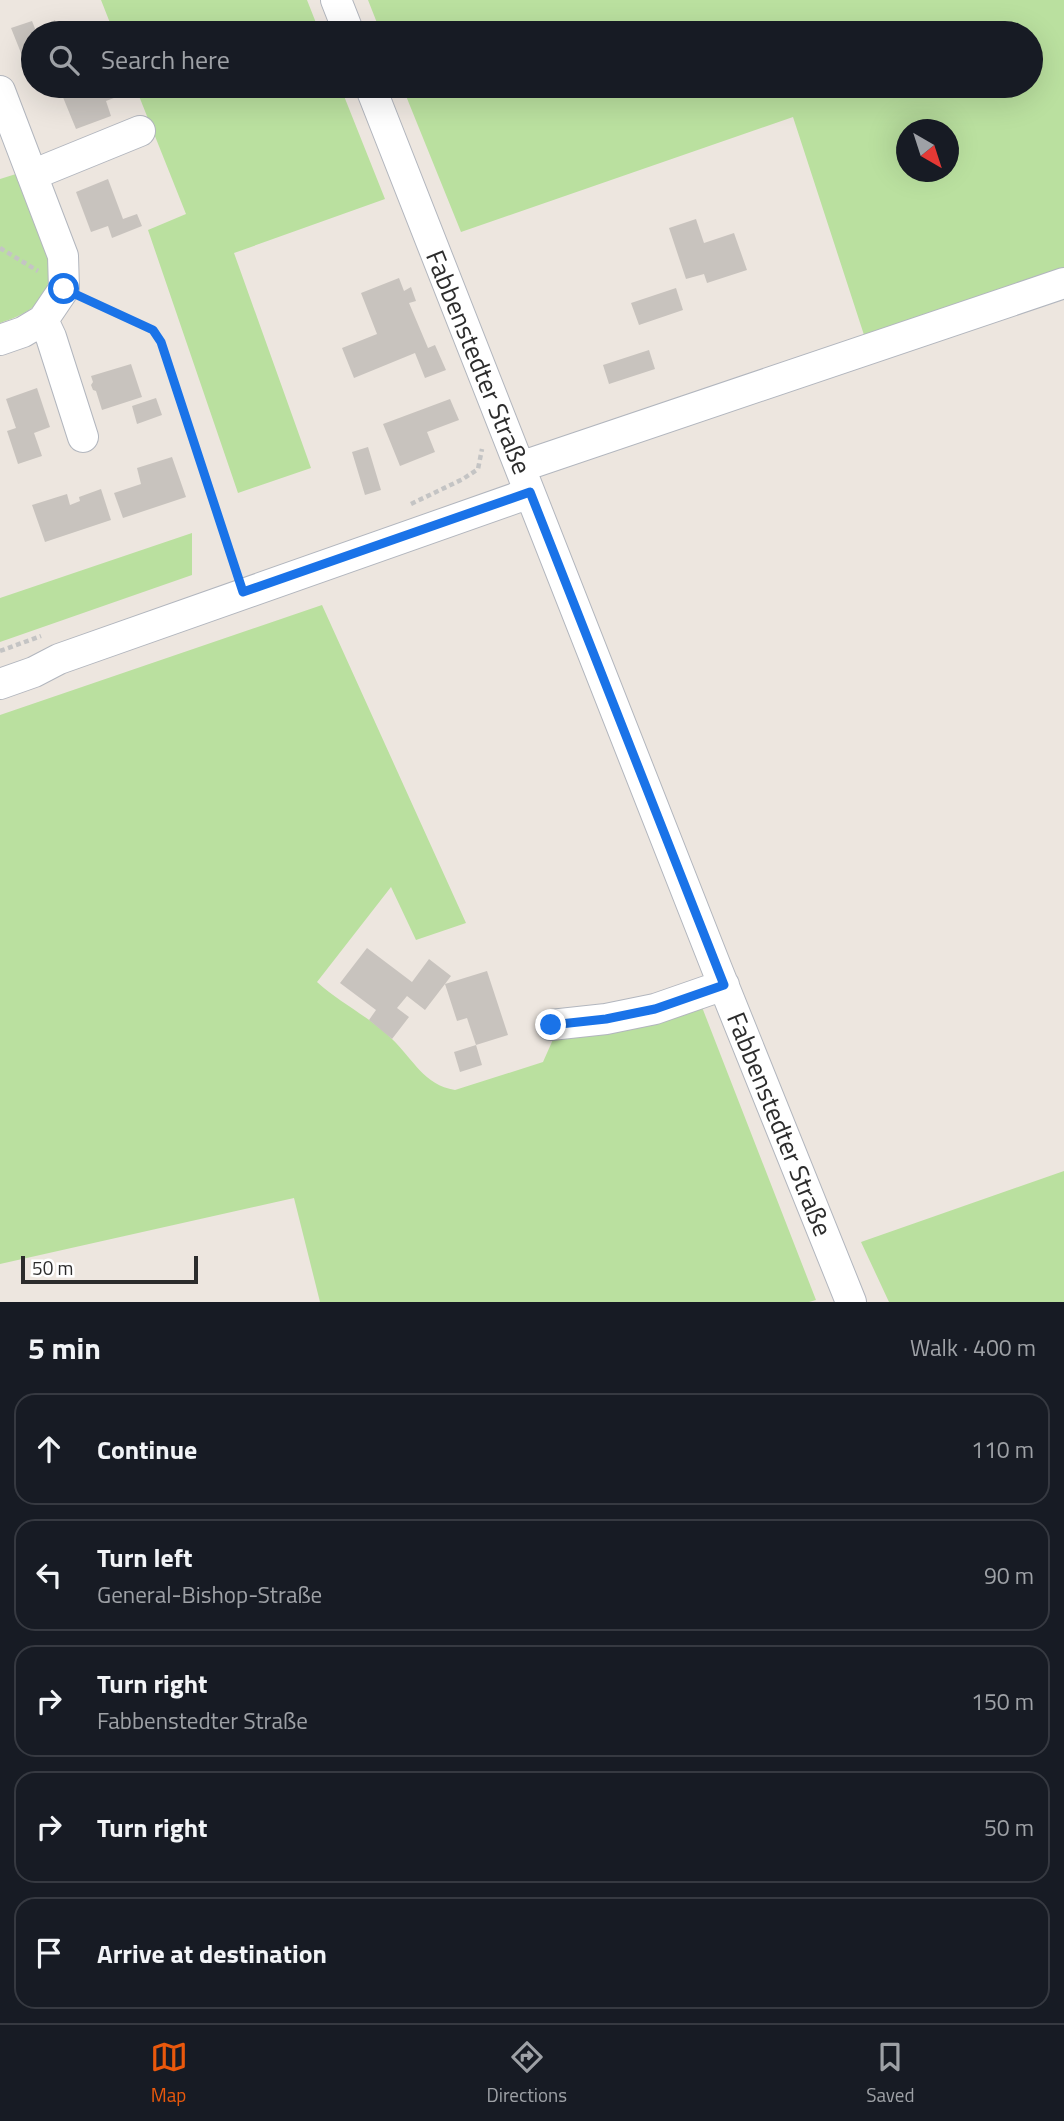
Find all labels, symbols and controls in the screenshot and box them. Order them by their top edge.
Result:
search box [21,21,1043,98]
text: Search here [101,40,230,79]
icon: search [45,41,83,79]
north arrow [896,119,959,182]
street label: Fabbenstedter Straße [416,244,542,480]
route start [48,273,79,304]
street label: Fabbenstedter Straße [717,1006,843,1242]
route end [535,1009,566,1040]
scale bar [21,1253,198,1285]
text: 50 m [32,1253,73,1282]
text: 5 min [28,1325,101,1371]
text: Walk · 400 m [910,1330,1036,1365]
icon: ahead [30,1430,68,1468]
text: Continue [97,1430,197,1469]
text: 110 m [971,1432,1034,1467]
text: Turn left [97,1538,192,1577]
icon: left [30,1556,68,1594]
text: 90 m [984,1558,1034,1593]
text: General-Bishop-Straße [97,1577,322,1612]
text: Turn right [97,1664,208,1703]
icon: right [30,1682,68,1720]
text: 150 m [971,1684,1034,1719]
text: Fabbenstedter Straße [97,1703,308,1738]
icon: right [30,1808,68,1846]
text: Turn right [97,1808,208,1847]
text: 50 m [984,1810,1034,1845]
icon: arrive [30,1934,68,1972]
text: Arrive at destination [97,1934,327,1973]
tab: Map [150,2038,188,2109]
tab: Directions [487,2038,567,2109]
tab: Saved [866,2038,914,2109]

